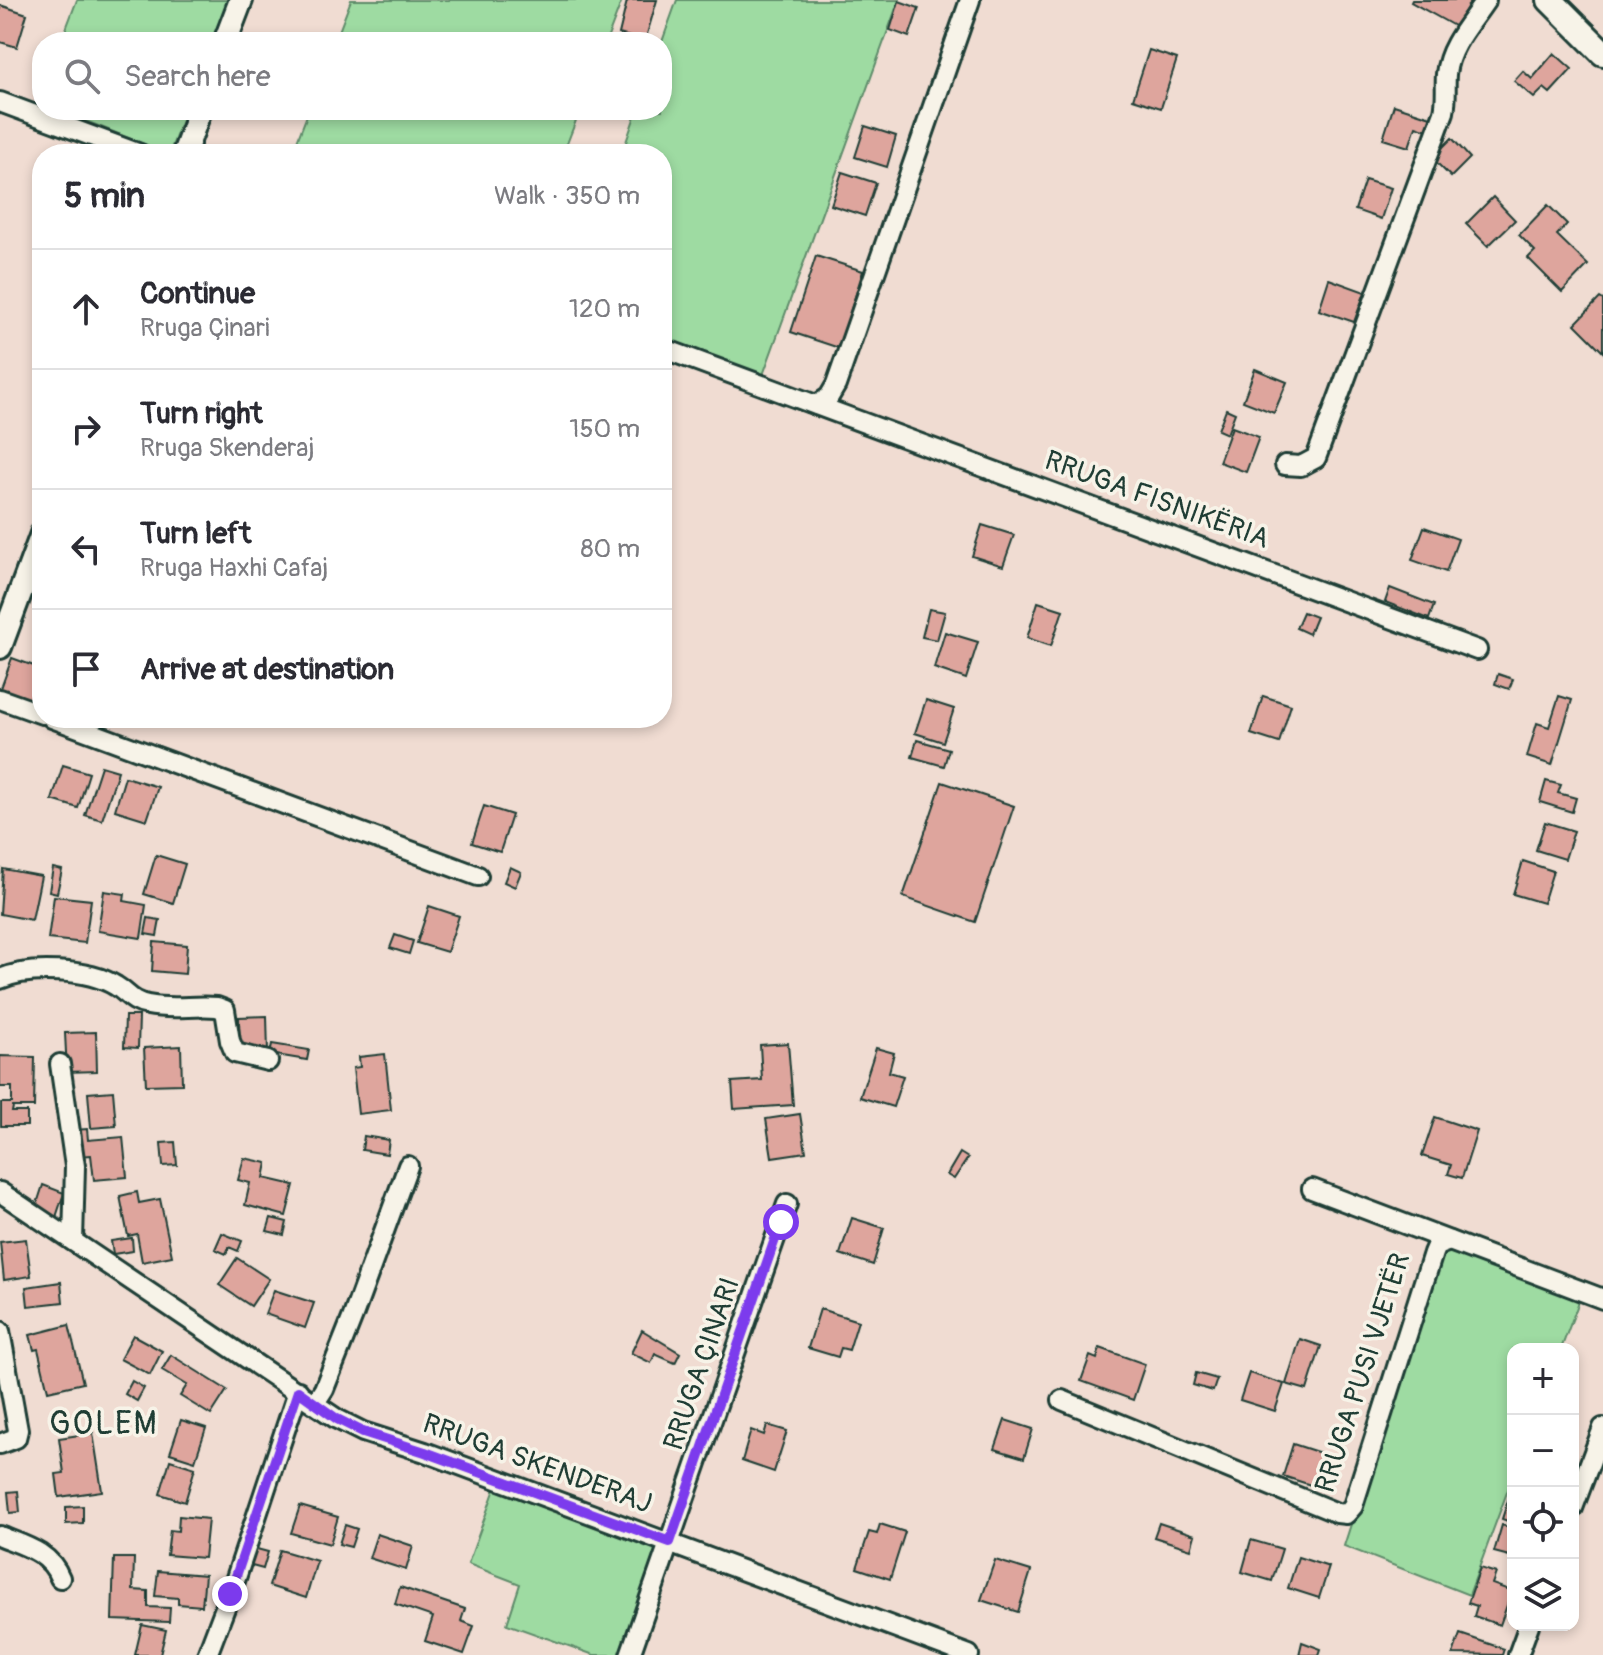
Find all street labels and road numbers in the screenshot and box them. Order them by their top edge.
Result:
street label: RRUGA FISNIKËRIA [1040,443,1274,557]
street label: RRUGA PUSI VJETËR [1308,1249,1418,1497]
street label: RRUGA ÇINARI [656,1273,748,1455]
street label: RRUGA SKENDERAJ [418,1406,656,1522]

